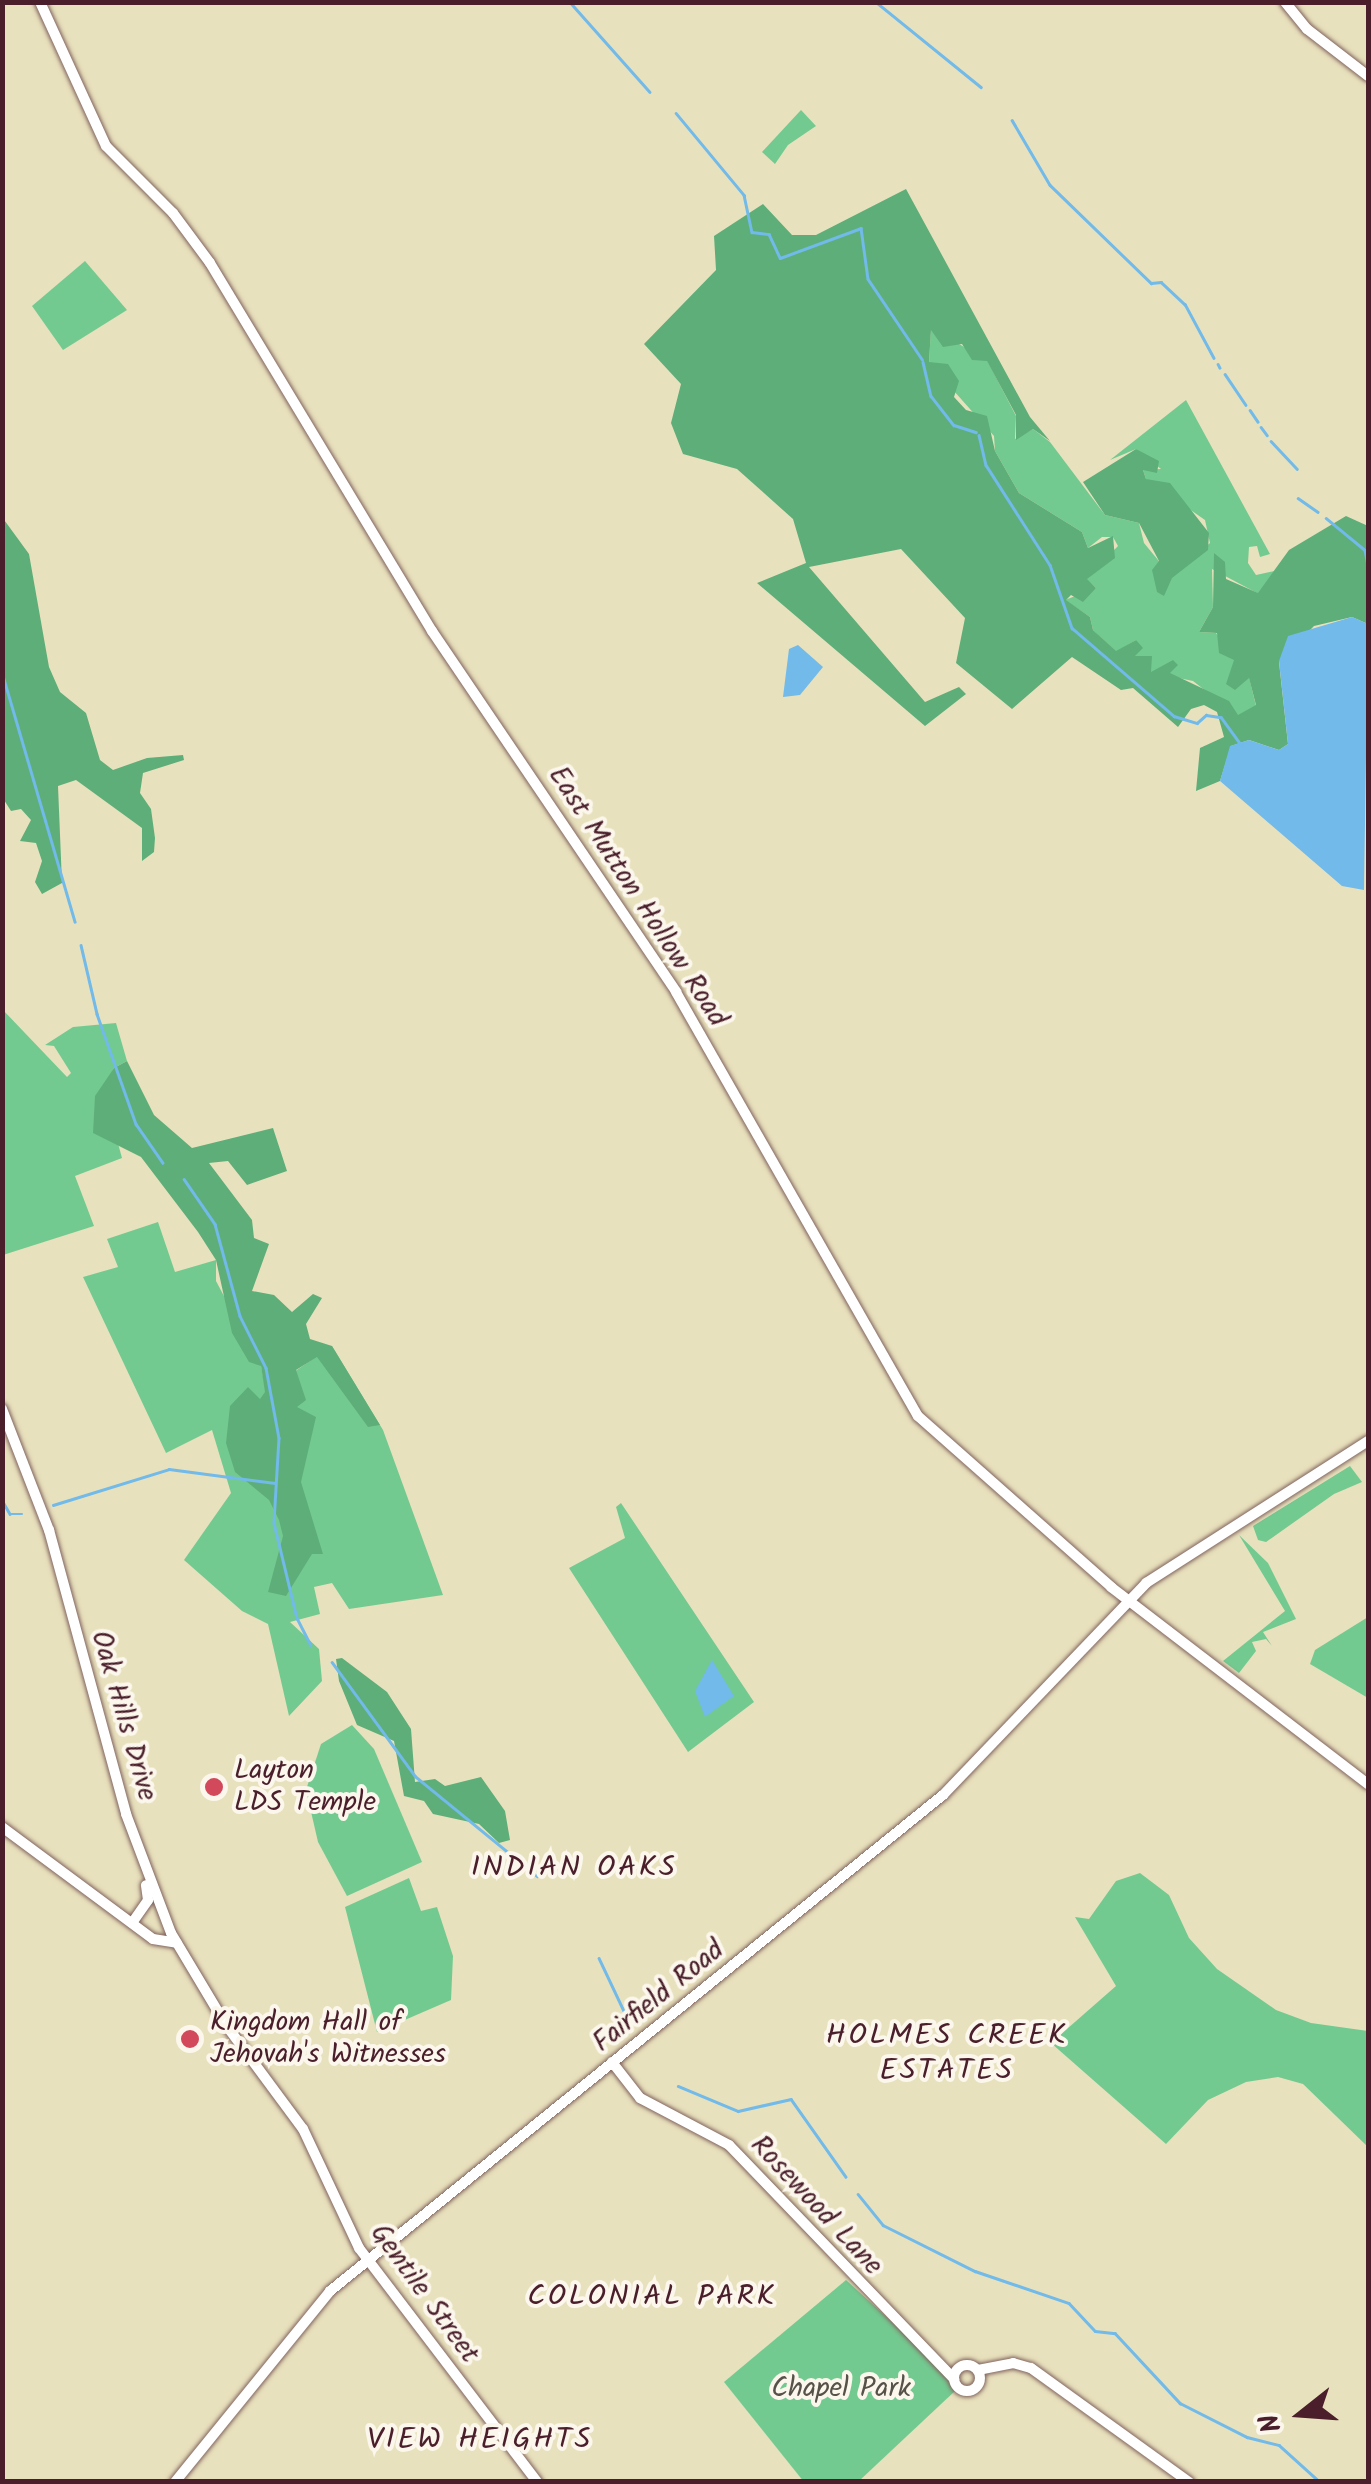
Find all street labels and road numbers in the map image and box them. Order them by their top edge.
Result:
street label: East Mutton Hollow Road [540,761,734,1033]
street label: Oak Hills Drive [83,1627,163,1805]
street label: Fairfield Road [587,1934,731,2060]
street label: Rosewood Lane [743,2129,889,2283]
street label: Gentile Street [362,2218,486,2370]

